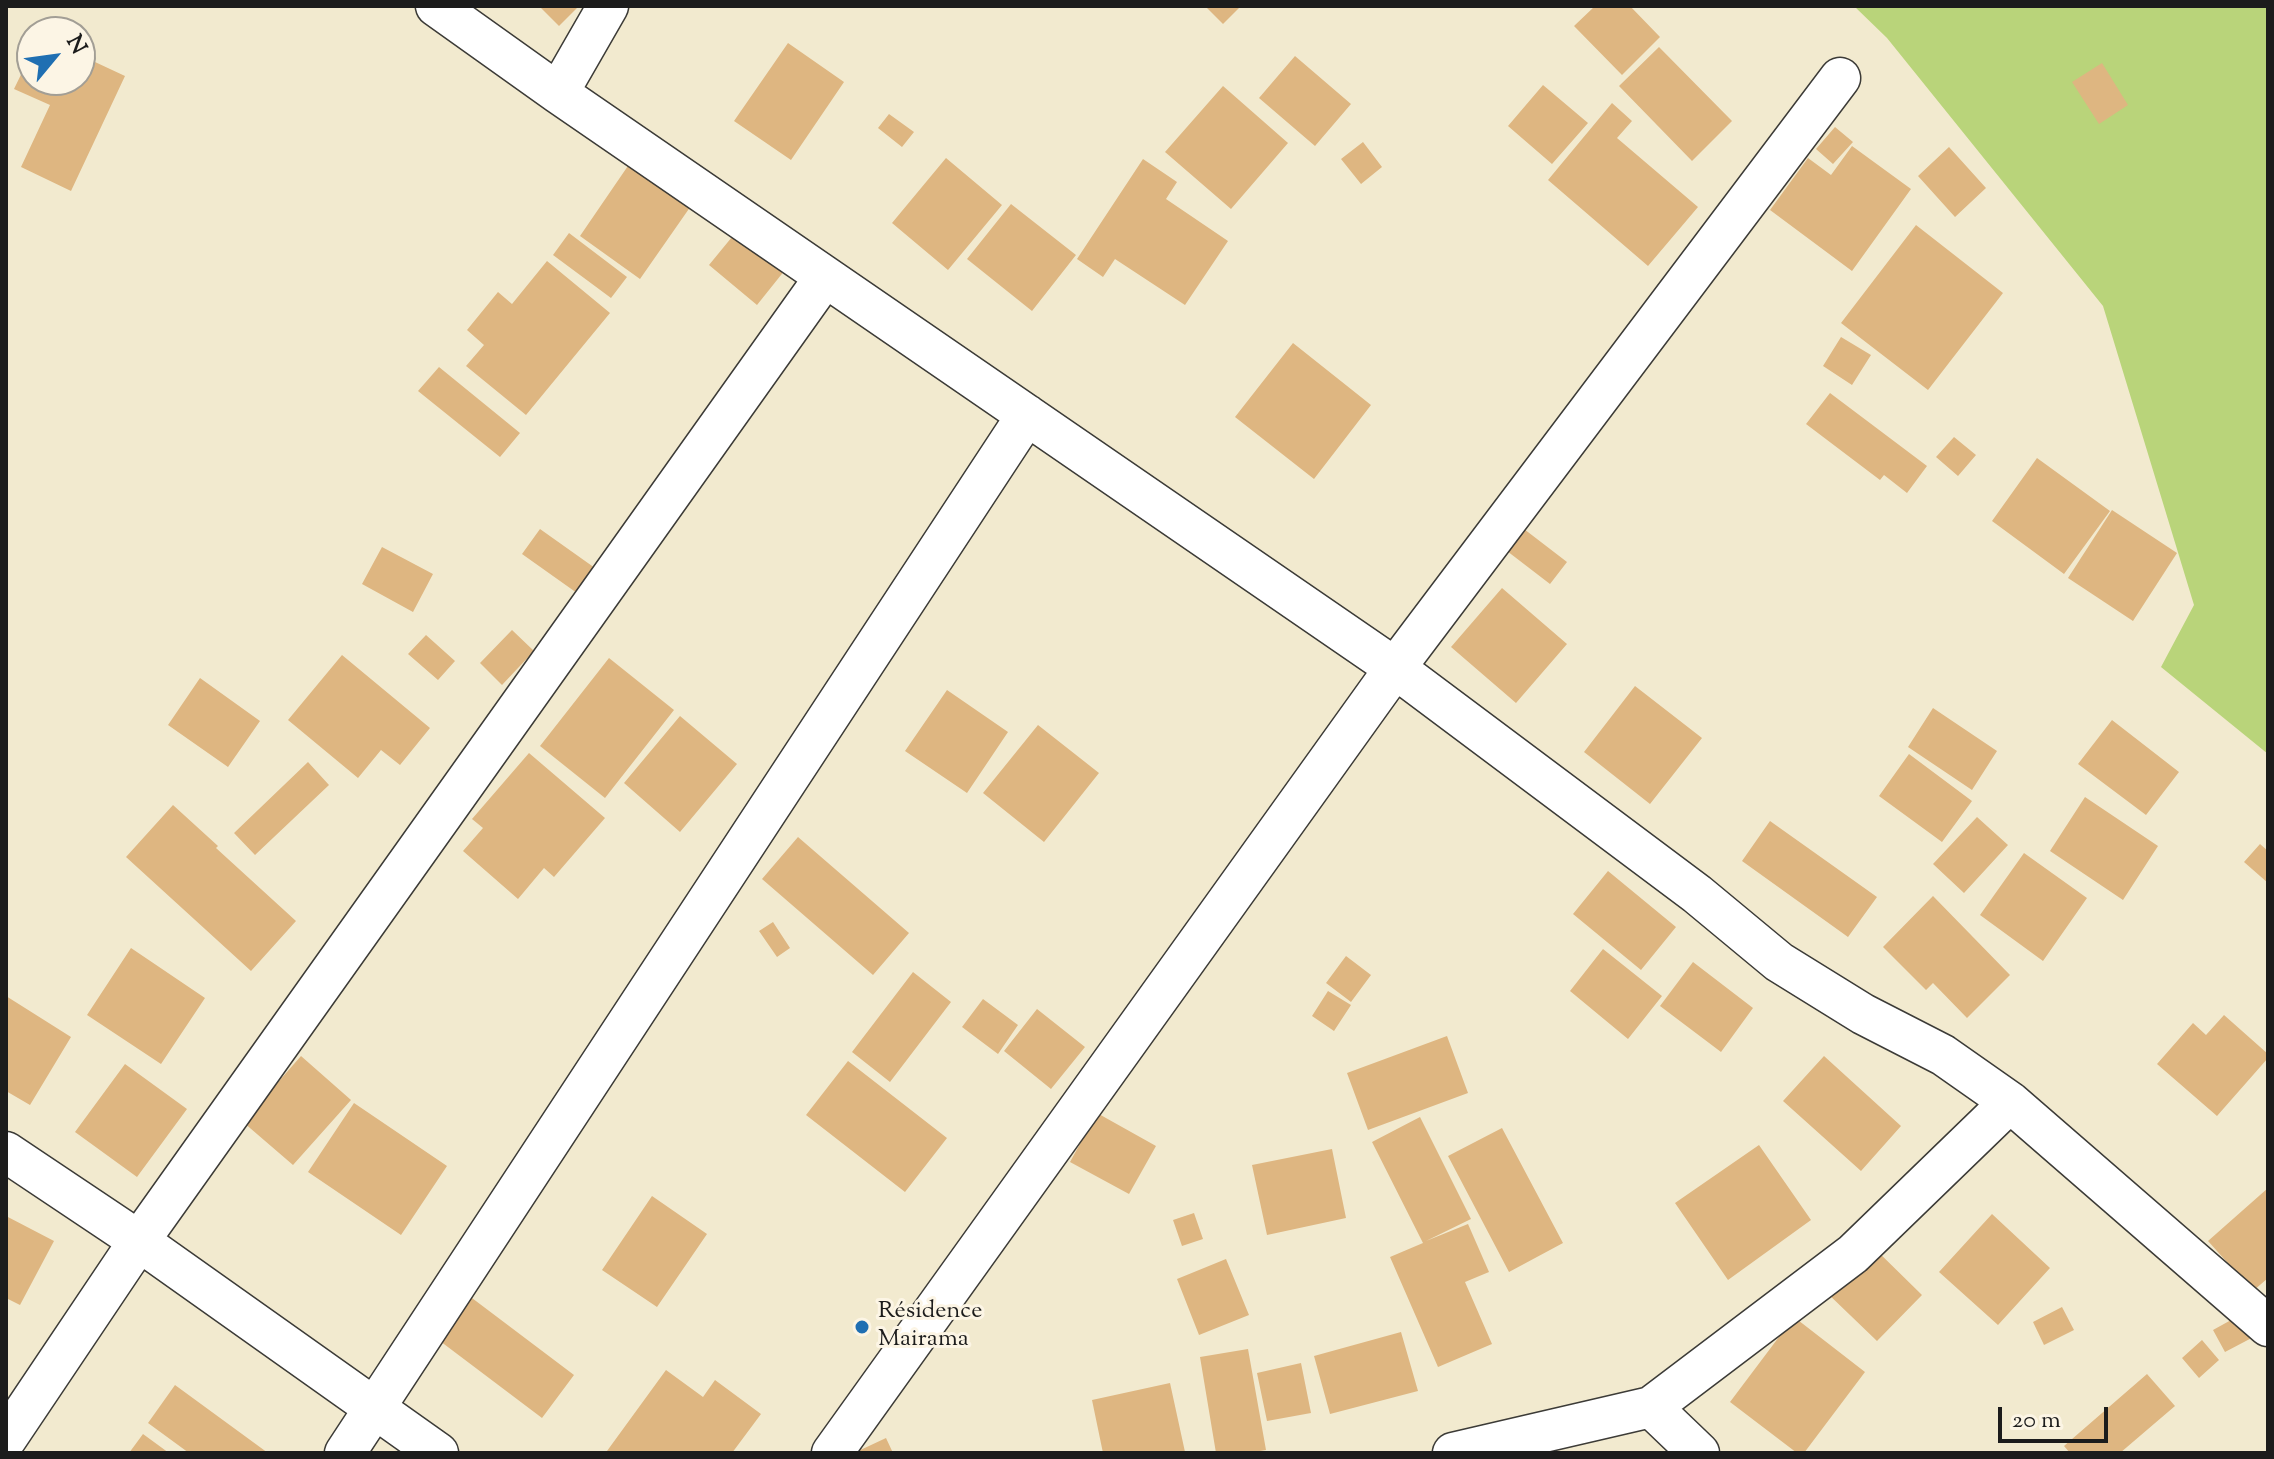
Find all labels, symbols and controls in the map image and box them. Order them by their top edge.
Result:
north arrow [16,16,96,96]
text: N [57,30,93,61]
place label: Résidence Mairama [878,1299,982,1355]
marker: Résidence Mairama [853,1318,871,1336]
scale bar [2002,1391,2112,1441]
text: 20 m [2012,1404,2061,1438]

